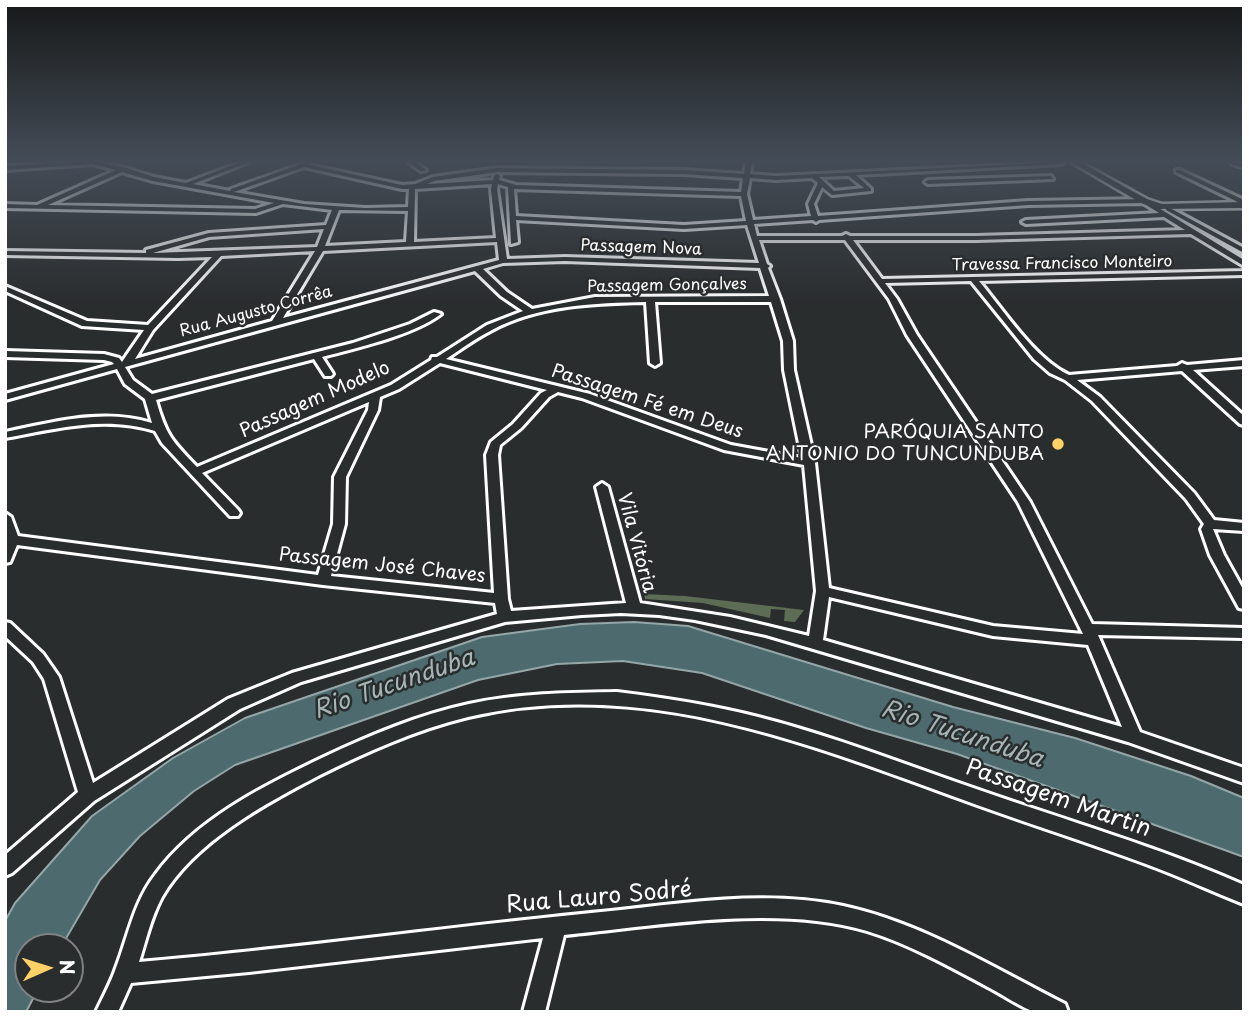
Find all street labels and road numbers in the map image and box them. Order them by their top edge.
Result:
street label: Passagem Nova [580,236,702,260]
street label: Travessa Francisco Monteiro [952,252,1172,276]
street label: Passagem Gonçalves [587,275,747,297]
street label: Rua Augusto Corrêa [178,282,334,342]
street label: Passagem Modelo [236,357,394,443]
street label: Passagem Fé em Deus [548,360,746,444]
street label: Vila Vitória [612,491,660,595]
street label: Passagem José Chaves [278,544,486,588]
street label: Passagem Martin [962,754,1154,844]
street label: Rua Lauro Sodré [505,876,693,920]

